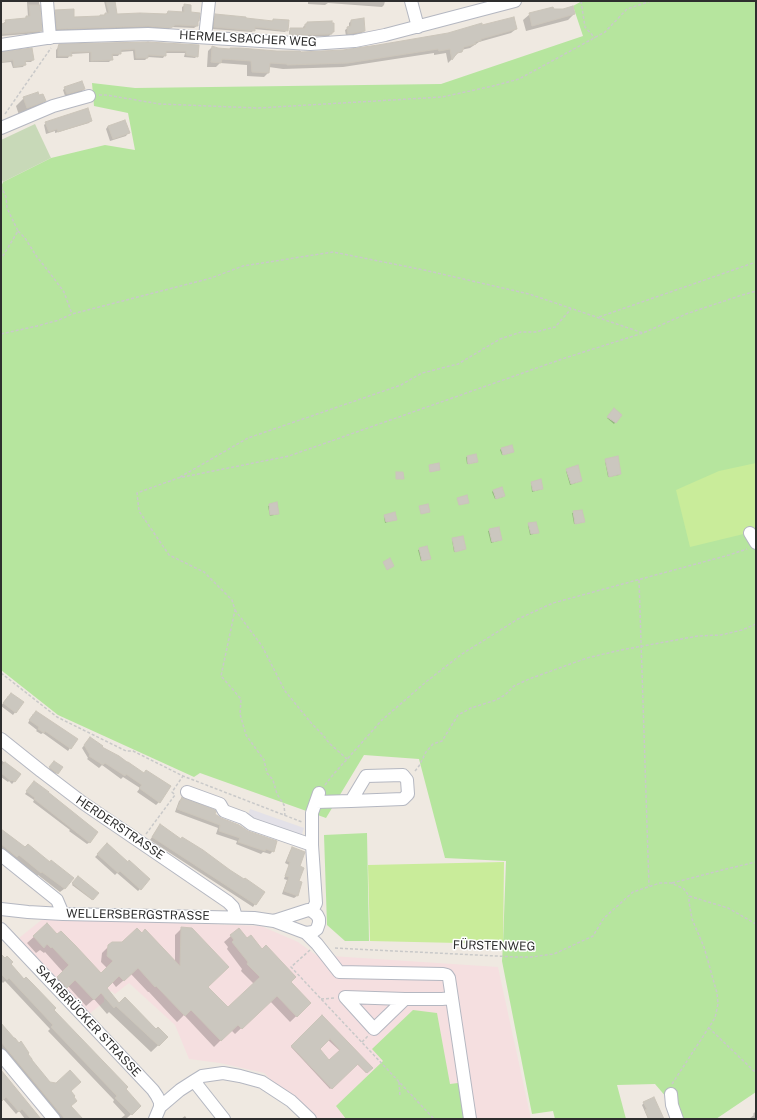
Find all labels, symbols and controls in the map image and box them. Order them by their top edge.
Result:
street label: HERMELSBACHER WEG [179,28,317,50]
street label: HERDERSTRASSE [73,793,167,863]
street label: WELLERSBERGSTRASSE [66,907,210,923]
street label: FÜRSTENWEG [453,938,535,954]
street label: SAARBRÜCKER STRASSE [32,962,144,1080]

